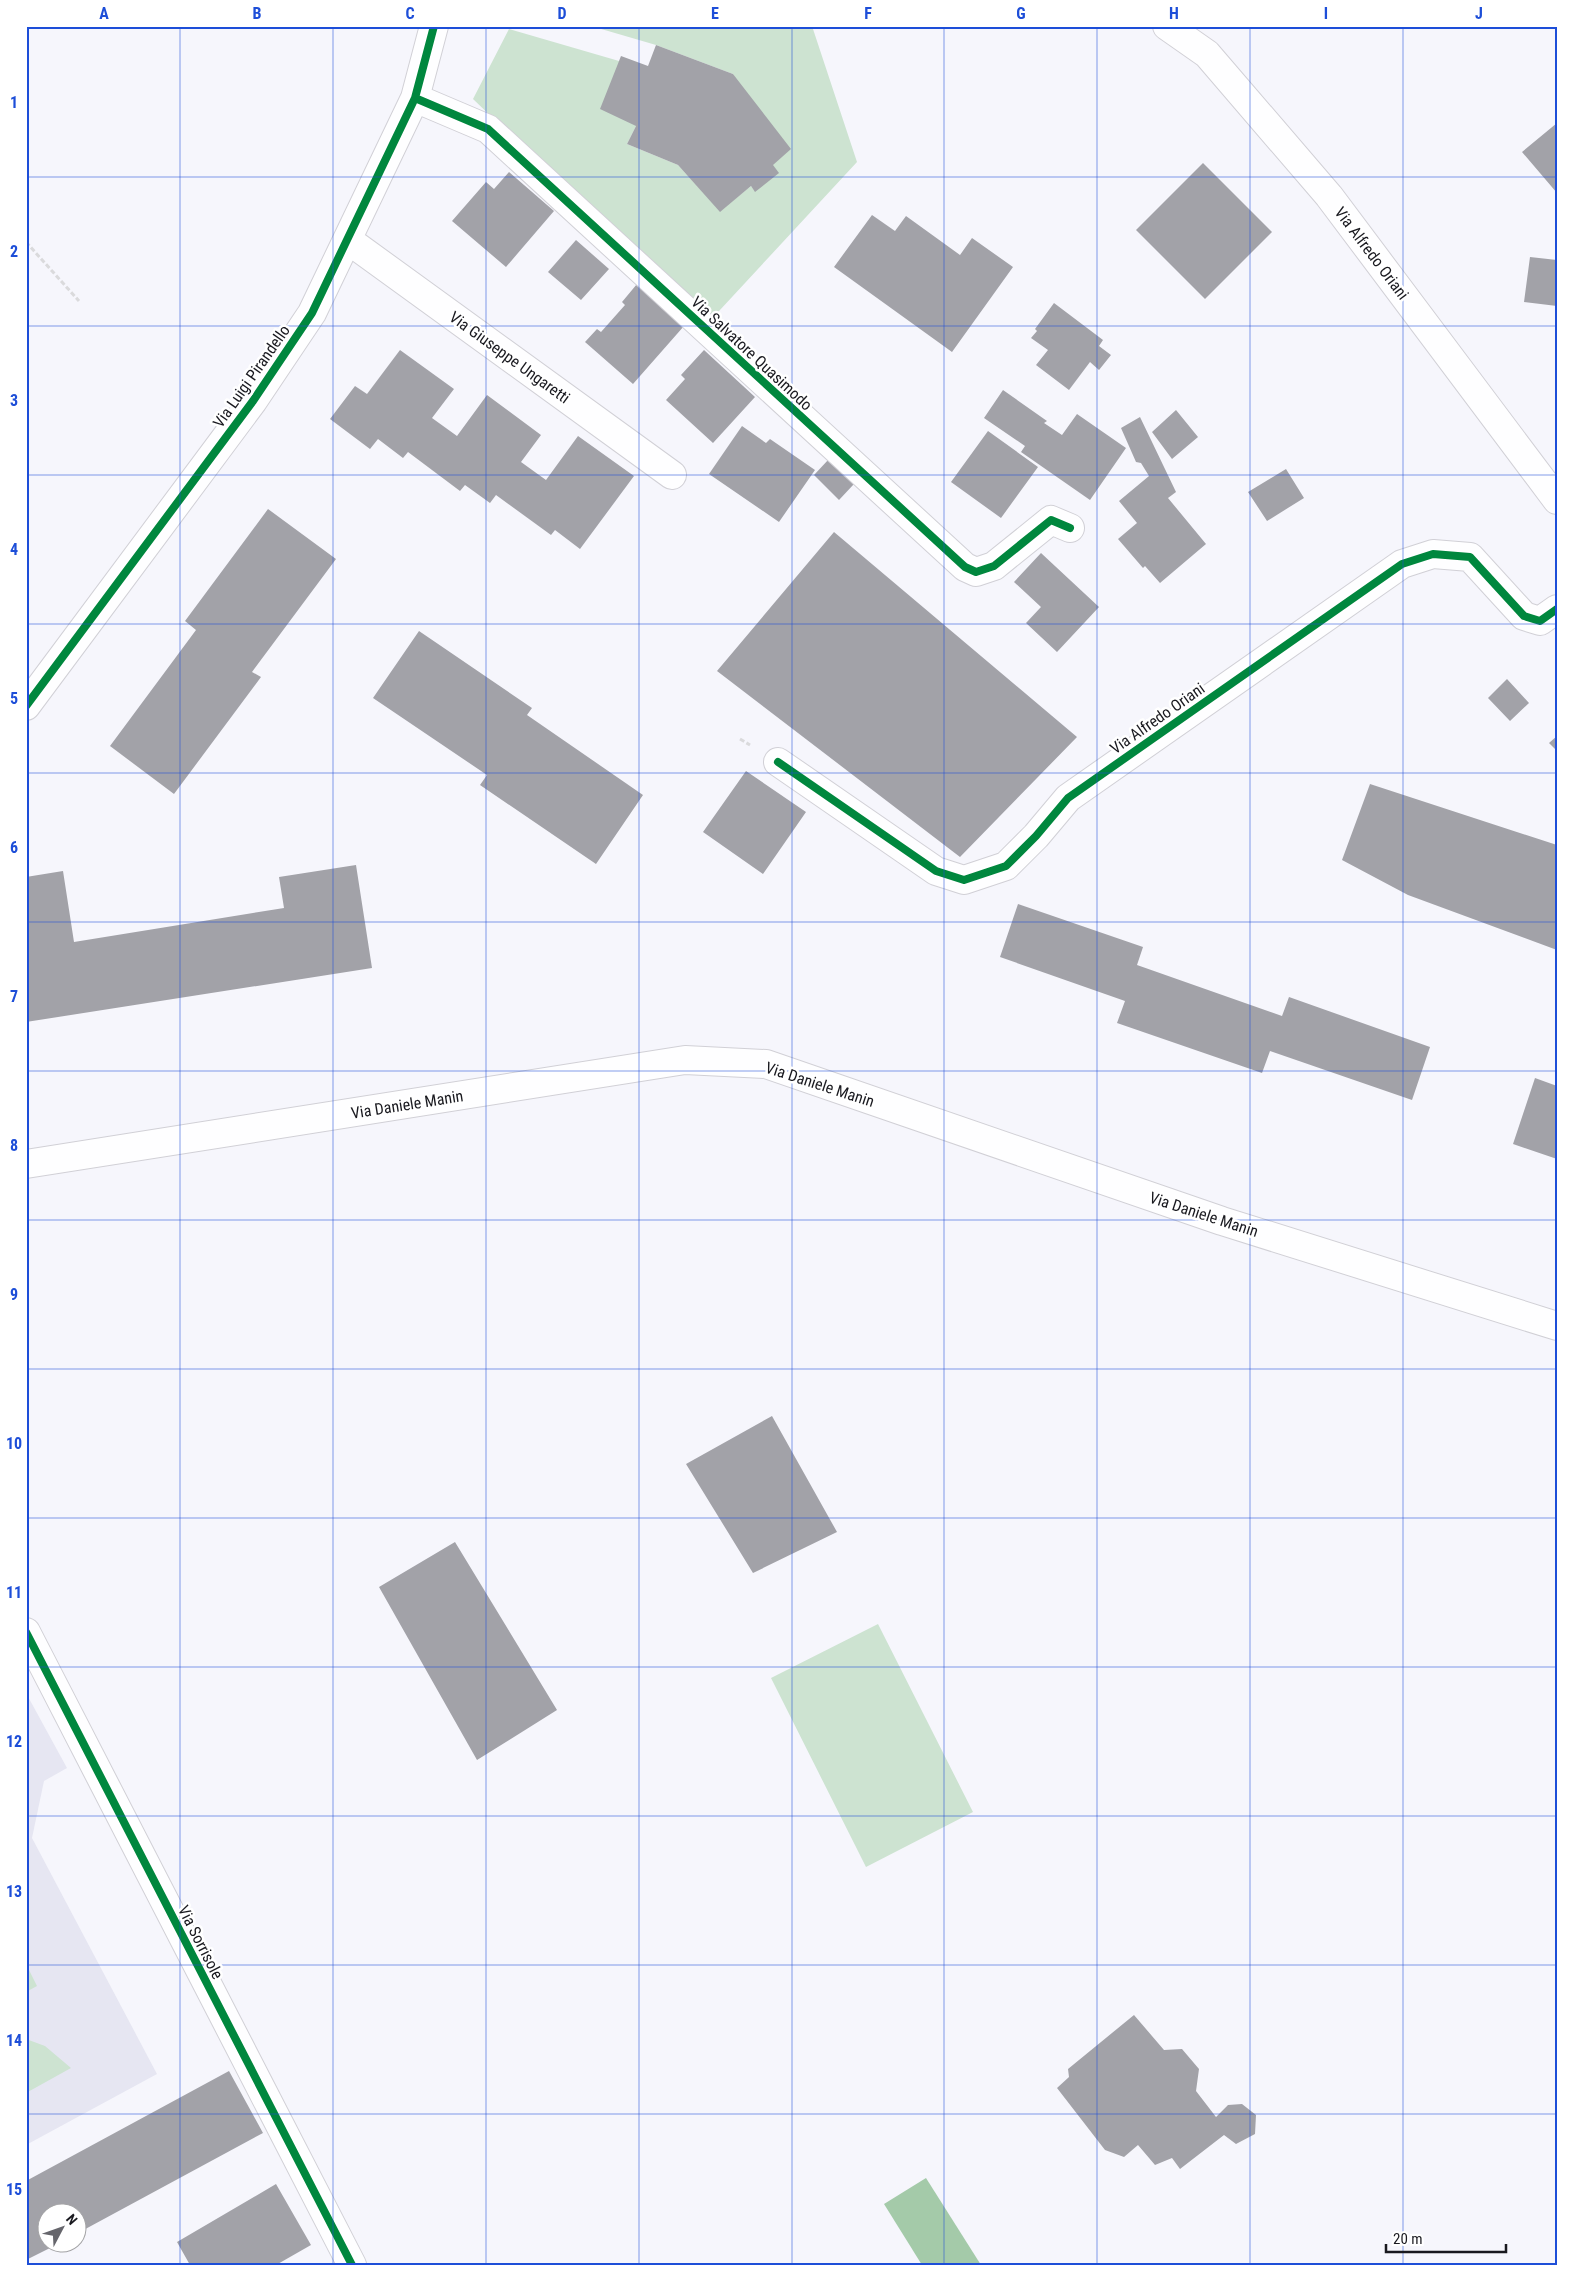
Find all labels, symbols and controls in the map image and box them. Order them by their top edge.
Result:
text: A [99,4,109,23]
text: B [253,4,262,23]
text: C [405,4,415,23]
text: D [557,4,567,23]
text: E [711,4,719,23]
text: F [864,4,872,23]
text: G [1016,4,1026,23]
text: H [1169,4,1179,23]
text: I [1324,4,1328,23]
text: J [1475,4,1483,23]
text: 1 [10,93,18,112]
street label: Via Alfredo Oriani [1331,203,1413,303]
text: 2 [10,242,18,261]
street label: Via Salvatore Quasimodo [687,292,816,414]
street label: Via Giuseppe Ungaretti [446,307,574,407]
street label: Via Luigi Pirandello [209,321,294,431]
text: 3 [10,391,18,410]
text: 4 [10,540,18,559]
street label: Via Alfredo Oriani [1106,679,1208,758]
text: 5 [10,689,18,708]
text: 6 [10,838,18,857]
text: 7 [10,987,18,1006]
street label: Via Daniele Manin [763,1058,877,1111]
street label: Via Daniele Manin [350,1086,465,1123]
text: 8 [10,1136,18,1155]
street label: Via Daniele Manin [1147,1188,1261,1241]
text: 9 [10,1285,18,1304]
text: 10 [6,1434,22,1453]
text: 11 [6,1583,22,1602]
text: 12 [6,1732,22,1751]
text: 13 [6,1882,22,1901]
street label: Via Sorrisole [174,1902,227,1982]
text: 14 [6,2031,22,2050]
text: 15 [6,2180,22,2199]
north arrow [38,2204,88,2254]
text: N [63,2211,81,2228]
scale bar [1386,2221,1506,2253]
text: 20 m [1393,2230,1423,2248]

